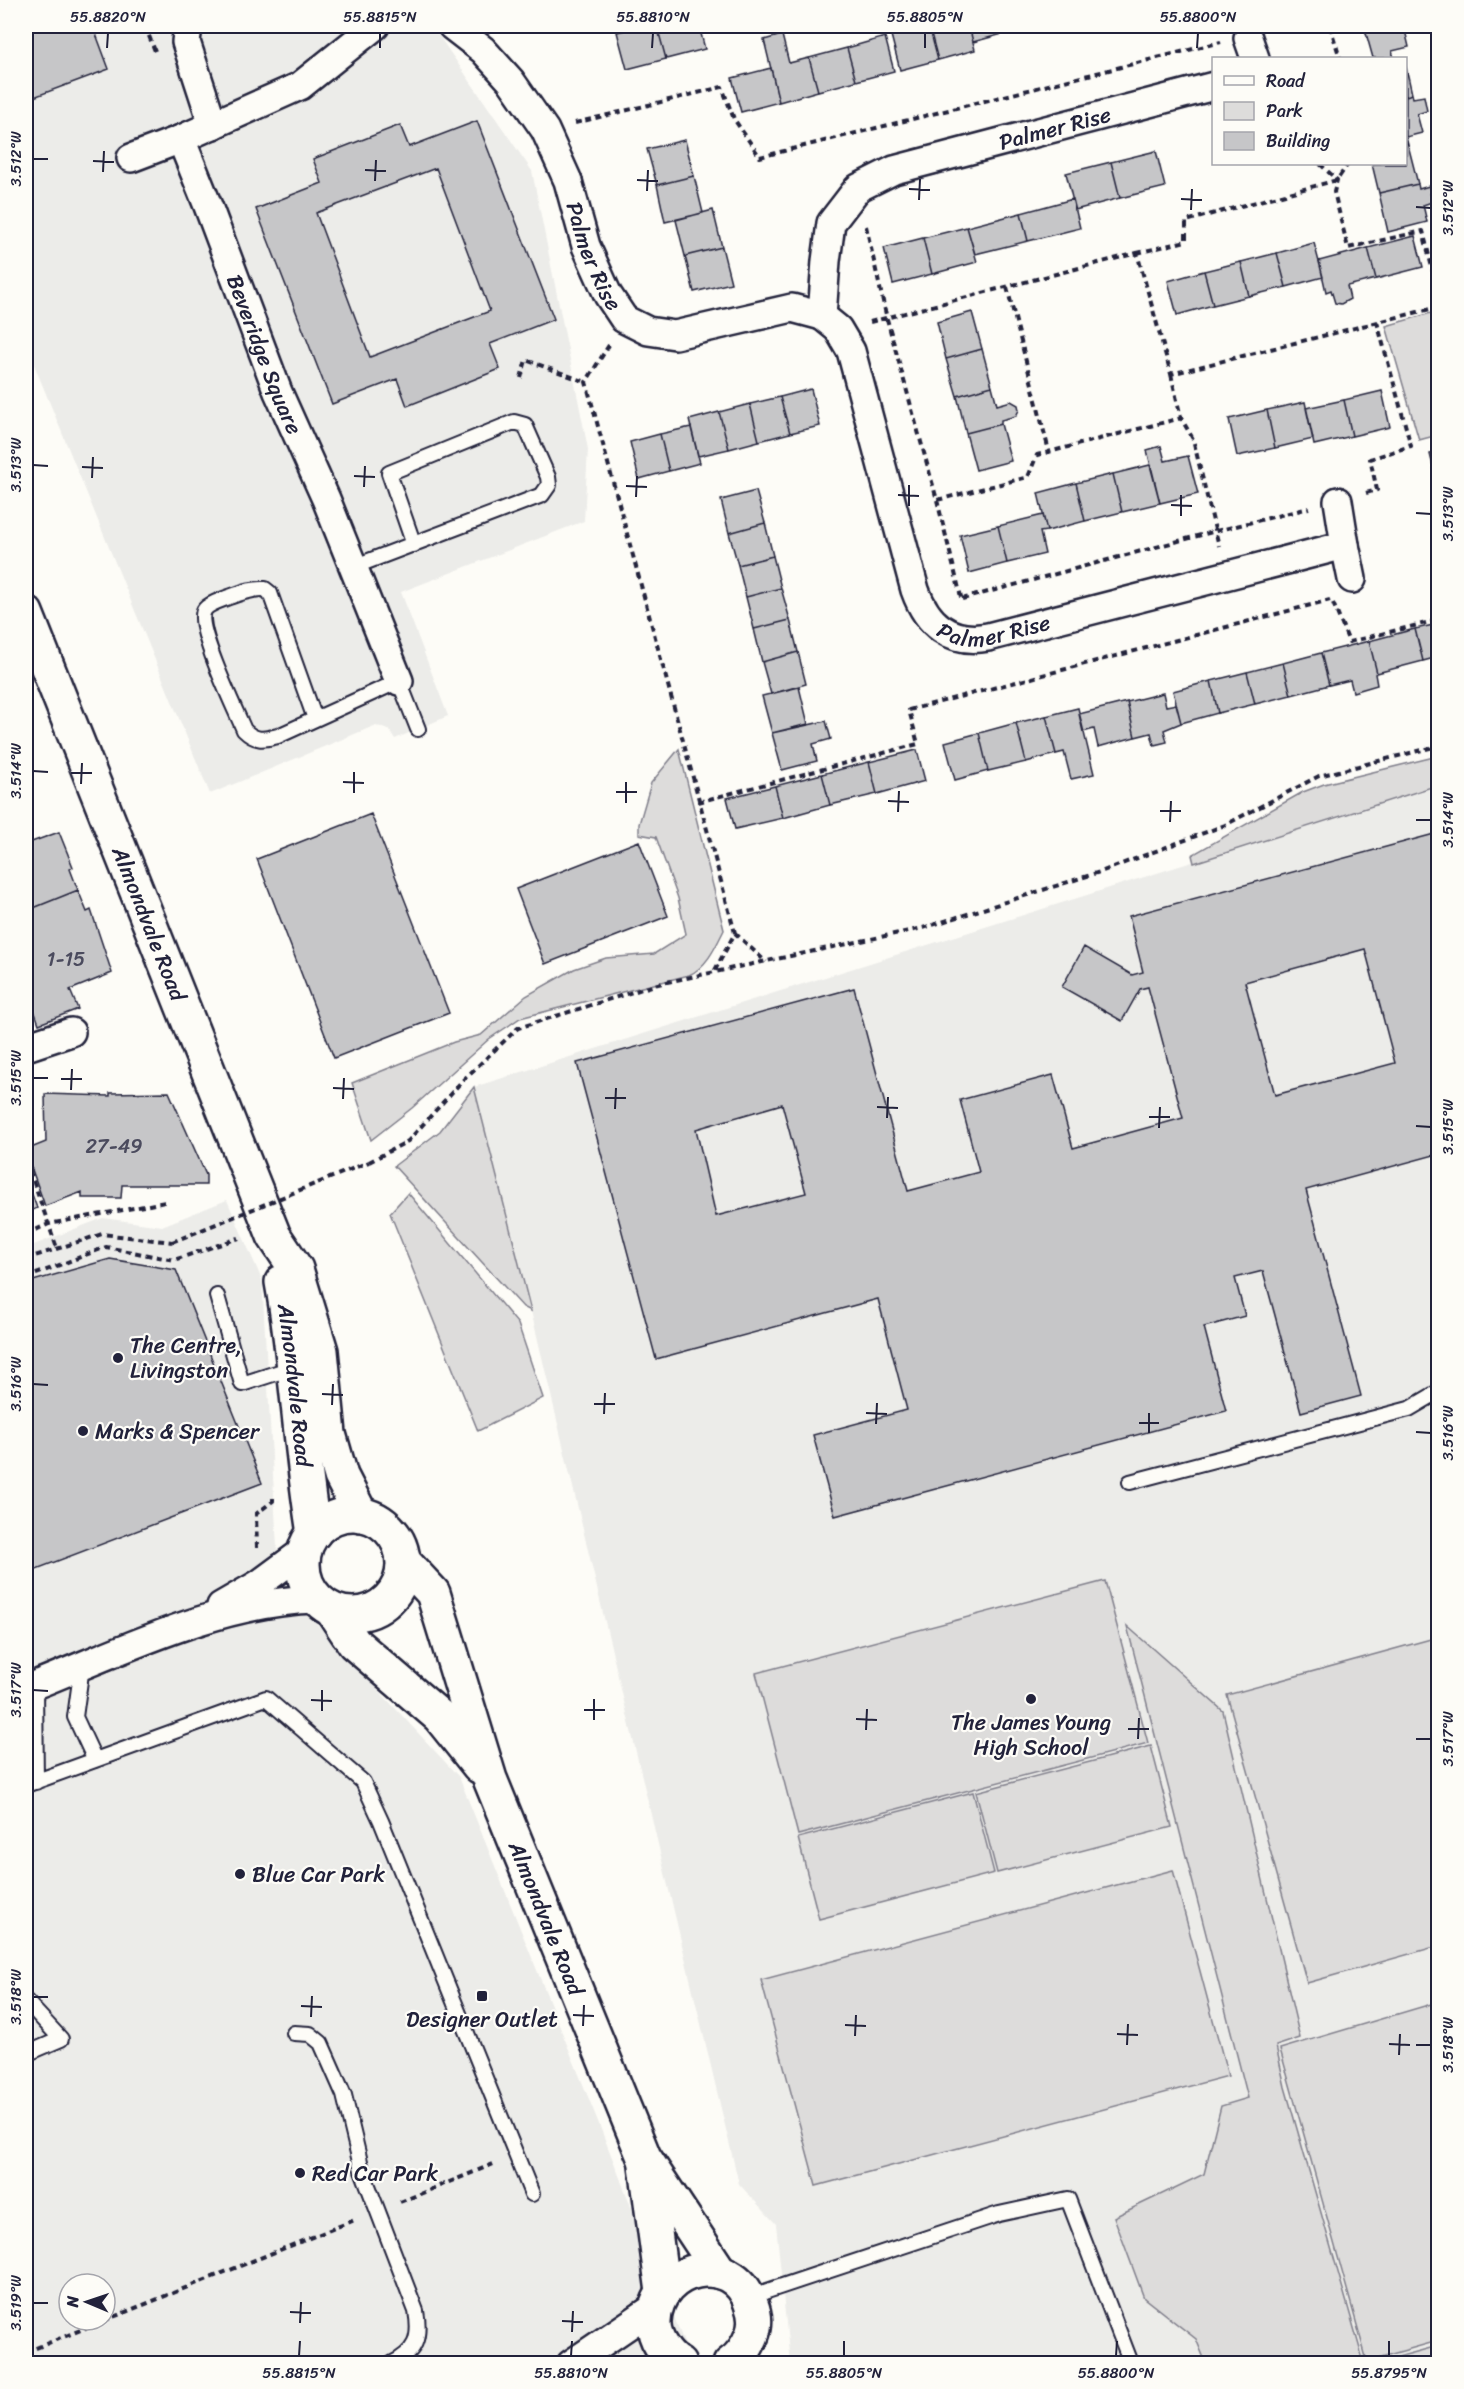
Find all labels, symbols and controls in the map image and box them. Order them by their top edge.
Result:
text: 55.8820°N [70,4,147,30]
text: 55.8815°N [343,4,417,30]
text: 55.8810°N [616,4,690,30]
text: 55.8805°N [887,4,964,30]
text: 55.8800°N [1160,4,1237,30]
legend [1212,57,1407,165]
text: Road [1266,65,1306,97]
street label: Palmer Rise [994,94,1115,161]
text: Park [1266,95,1303,127]
text: Building [1266,125,1330,157]
text: 3.512°W [3,131,29,187]
text: 3.512°W [1435,180,1461,236]
street label: Palmer Rise [555,197,633,319]
street label: Beveridge Square [216,268,314,441]
text: 3.513°W [3,437,29,492]
text: 3.513°W [1435,486,1461,541]
street label: Palmer Rise [929,602,1054,658]
text: 3.514°W [3,743,29,799]
text: 3.514°W [1435,792,1461,848]
street label: Almondvale Road [101,839,198,1008]
house number: 1-15 [47,942,85,977]
text: 3.515°W [3,1050,29,1106]
text: 3.515°W [1435,1099,1461,1155]
house number: 27-49 [85,1129,143,1164]
street label: Almondvale Road [266,1300,324,1470]
place label: The Centre, Livingston [130,1326,242,1390]
marker: The Centre, Livingston [111,1351,125,1365]
text: 3.516°W [3,1356,29,1411]
text: 3.516°W [1435,1405,1461,1460]
place label: Marks & Spencer [95,1412,261,1451]
marker: Marks & Spencer [76,1424,90,1438]
text: 3.517°W [3,1662,29,1717]
marker: The James Young High School [1024,1692,1038,1706]
place label: The James Young High School [951,1703,1111,1767]
text: 3.517°W [1435,1711,1461,1766]
street label: Almondvale Road [497,1834,596,2002]
place label: Blue Car Park [252,1855,385,1894]
marker: Blue Car Park [233,1867,247,1881]
text: 3.518°W [3,1969,29,2025]
marker: Designer Outlet [475,1989,489,2003]
place label: Designer Outlet [406,2000,558,2039]
text: 3.518°W [1435,2017,1461,2073]
place label: Red Car Park [312,2154,438,2193]
marker: Red Car Park [293,2166,307,2180]
north arrow [57,2272,117,2332]
text: 3.519°W [3,2275,29,2331]
text: N [58,2295,87,2309]
text: 55.8815°N [262,2360,336,2386]
text: 55.8810°N [534,2360,608,2386]
text: 55.8805°N [806,2360,883,2386]
text: 55.8800°N [1078,2360,1155,2386]
text: 55.8795°N [1351,2360,1427,2386]

